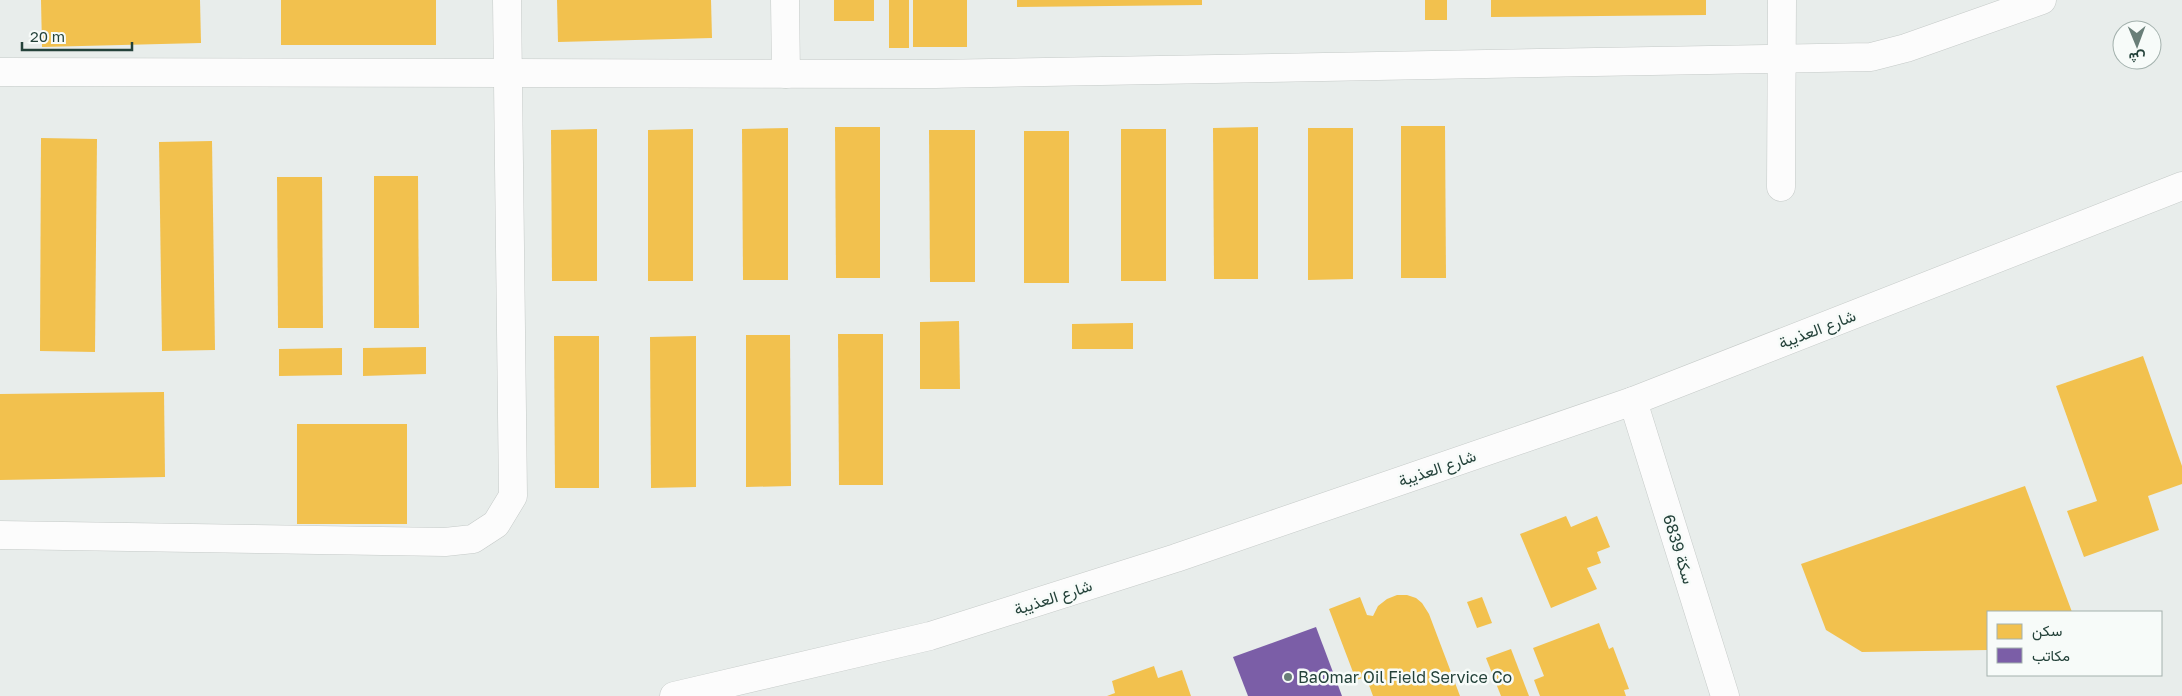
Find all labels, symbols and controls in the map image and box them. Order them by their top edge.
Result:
scale bar [22,20,132,52]
north arrow [2112,20,2162,70]
text: 20 m [30,27,65,45]
text: ش [2128,49,2146,67]
street label: شارع العذيبة [1776,305,1859,355]
street label: شارع العذيبة [1395,445,1479,493]
street label: سكة 6839 [1659,512,1699,586]
street label: شارع العذيبة [1011,575,1095,621]
legend [1987,611,2162,676]
text: سكن [2032,621,2062,641]
text: مكاتب [2032,646,2070,665]
place label: BaOmar Oil Field Service Co [1298,667,1512,687]
marker: BaOmar Oil Field Service Co [1282,671,1294,683]

